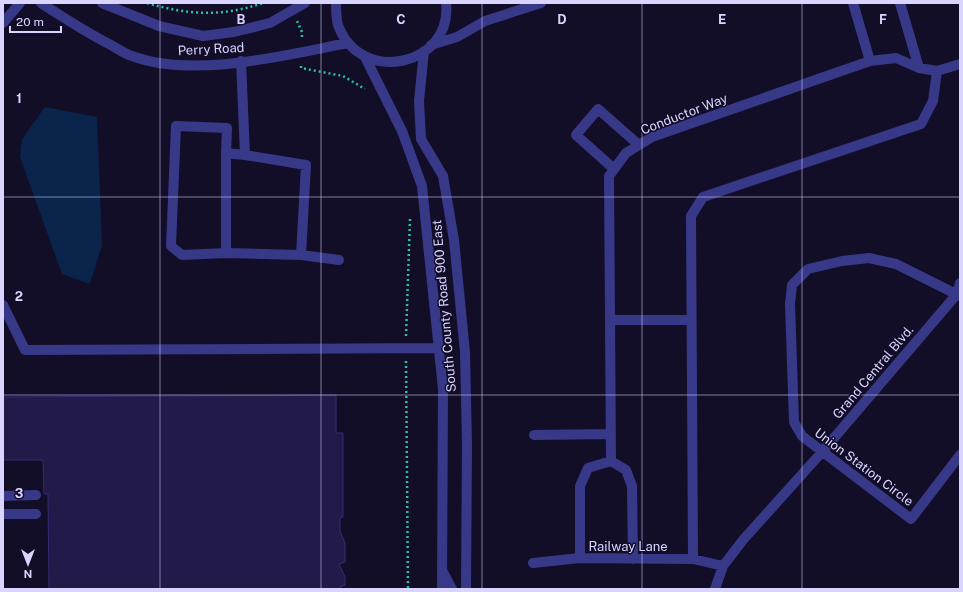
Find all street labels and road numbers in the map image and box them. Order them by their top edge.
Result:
street label: Perry Road [177,40,245,58]
street label: Conductor Way [638,91,730,137]
street label: South County Road 900 East [429,219,459,393]
street label: Grand Central Blvd. [830,322,916,422]
street label: Union Station Circle [812,425,916,509]
street label: Railway Lane [588,539,668,554]

